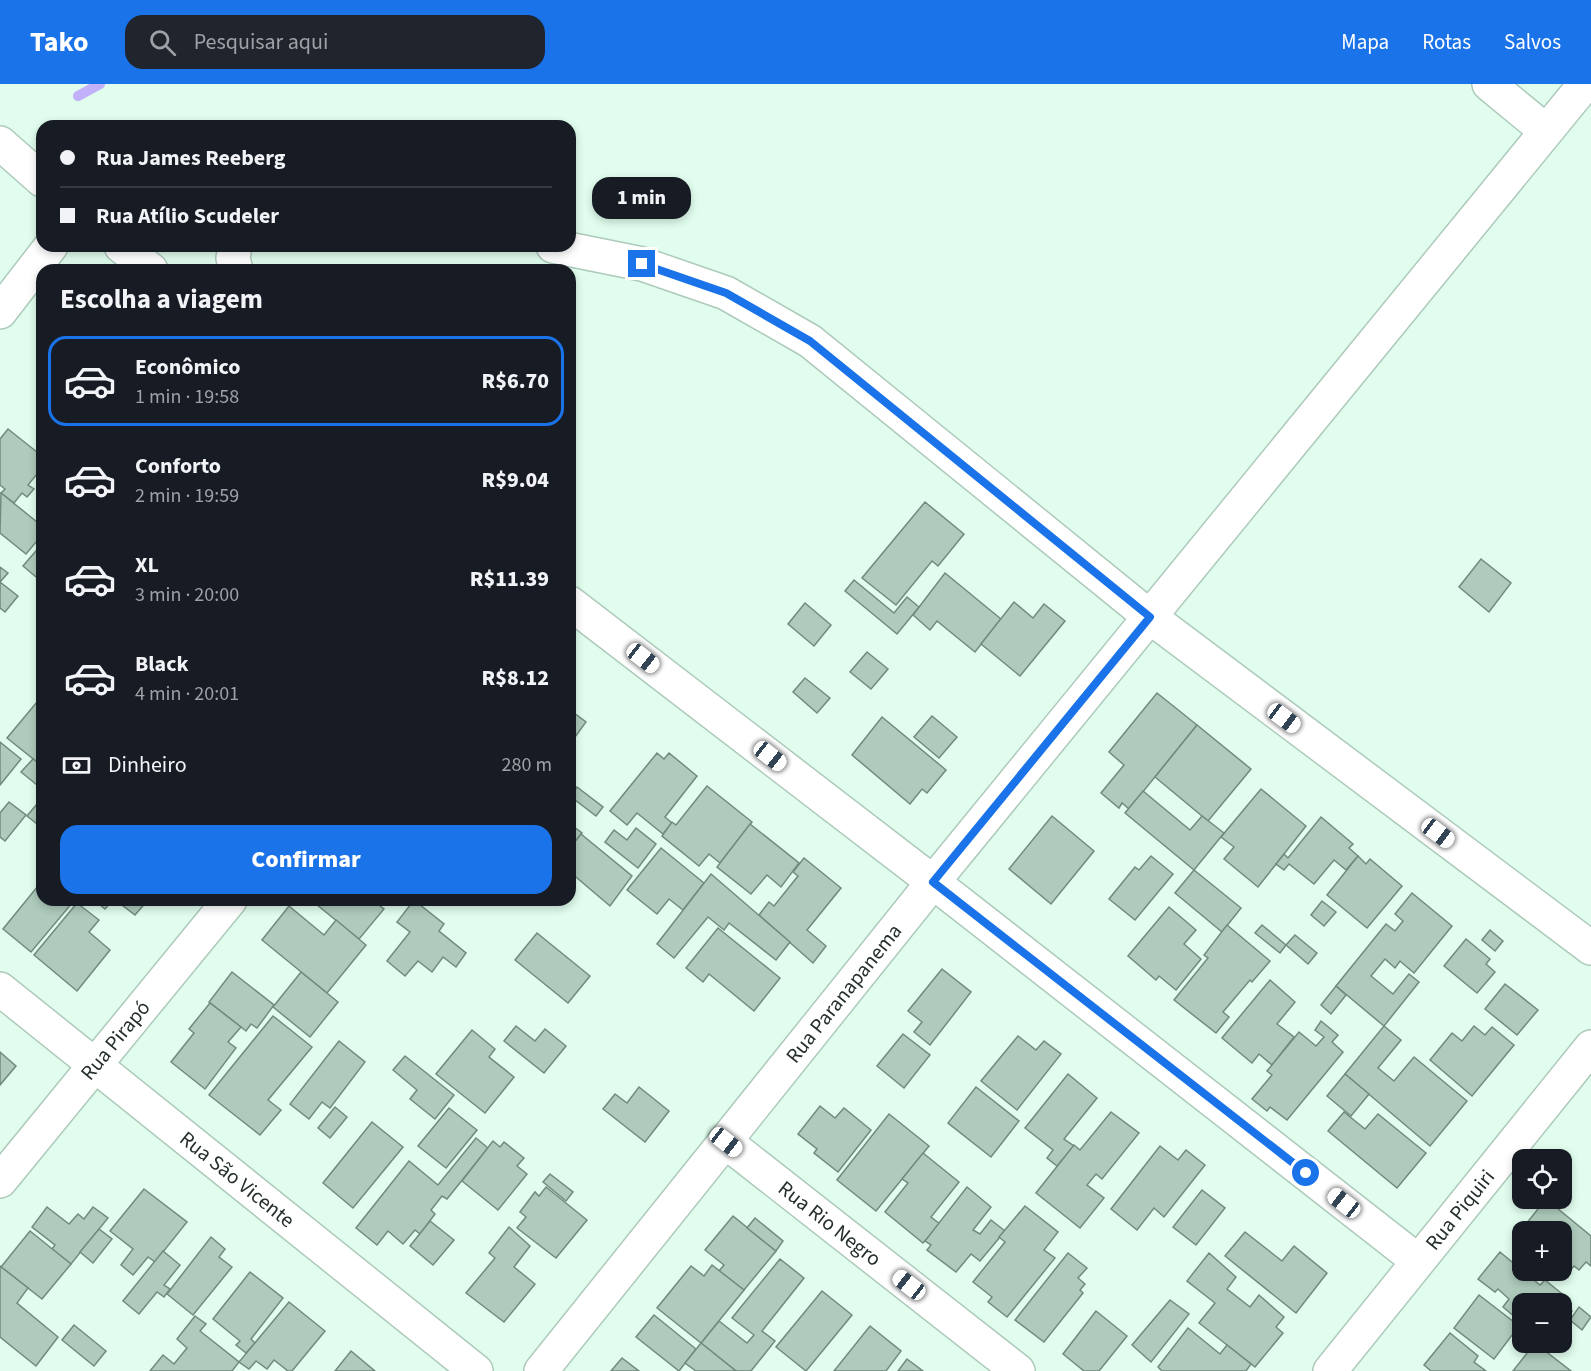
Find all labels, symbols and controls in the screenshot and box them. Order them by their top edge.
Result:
search box [125,15,545,69]
text: Tako [30,22,89,62]
icon: search [146,26,179,59]
text: Pesquisar aqui [194,26,328,58]
text: Mapa [1341,27,1389,57]
text: Rotas [1422,27,1471,57]
text: Salvos [1504,27,1561,57]
text: Rua James Reeberg [96,142,286,174]
callout: 1 min [592,177,692,219]
text: 1 min [617,184,666,212]
text: Rua Atílio Scudeler [96,200,279,232]
route end [628,250,655,277]
text: Escolha a viagem [60,280,263,319]
text: Econômico [135,351,240,383]
icon: car [63,354,117,408]
text: R$6.70 [482,365,549,397]
text: 1 min · 19:58 [135,383,239,411]
text: Conforto [135,450,221,482]
icon: car [63,453,117,507]
text: R$9.04 [482,464,549,496]
text: 2 min · 19:59 [135,482,239,510]
text: XL [135,549,159,581]
icon: car [63,552,117,606]
text: R$11.39 [470,563,549,595]
text: 3 min · 20:00 [135,581,239,609]
car [623,640,663,676]
text: Black [135,648,189,680]
icon: car [63,651,117,705]
text: R$8.12 [482,662,549,694]
text: 4 min · 20:01 [135,680,239,708]
car [1264,700,1304,736]
car [750,738,790,774]
icon: cash [60,749,93,782]
text: Dinheiro [108,749,187,781]
text: 280 m [502,751,552,779]
car [1418,815,1458,851]
button: Confirmar [60,825,552,894]
street label: Rua Paranapanema [778,917,909,1070]
street label: Rua Pirapó [73,994,157,1087]
street label: Rua São Vicente [173,1124,301,1235]
car [706,1124,746,1160]
map controls [1512,1149,1572,1353]
button: locate [1512,1149,1572,1209]
route start [1292,1159,1319,1186]
street label: Rua Piquiri [1418,1163,1502,1257]
street label: Rua Rio Negro [772,1173,888,1273]
car [1324,1185,1364,1221]
button: + [1512,1221,1572,1281]
car [889,1267,929,1303]
button: − [1512,1293,1572,1353]

